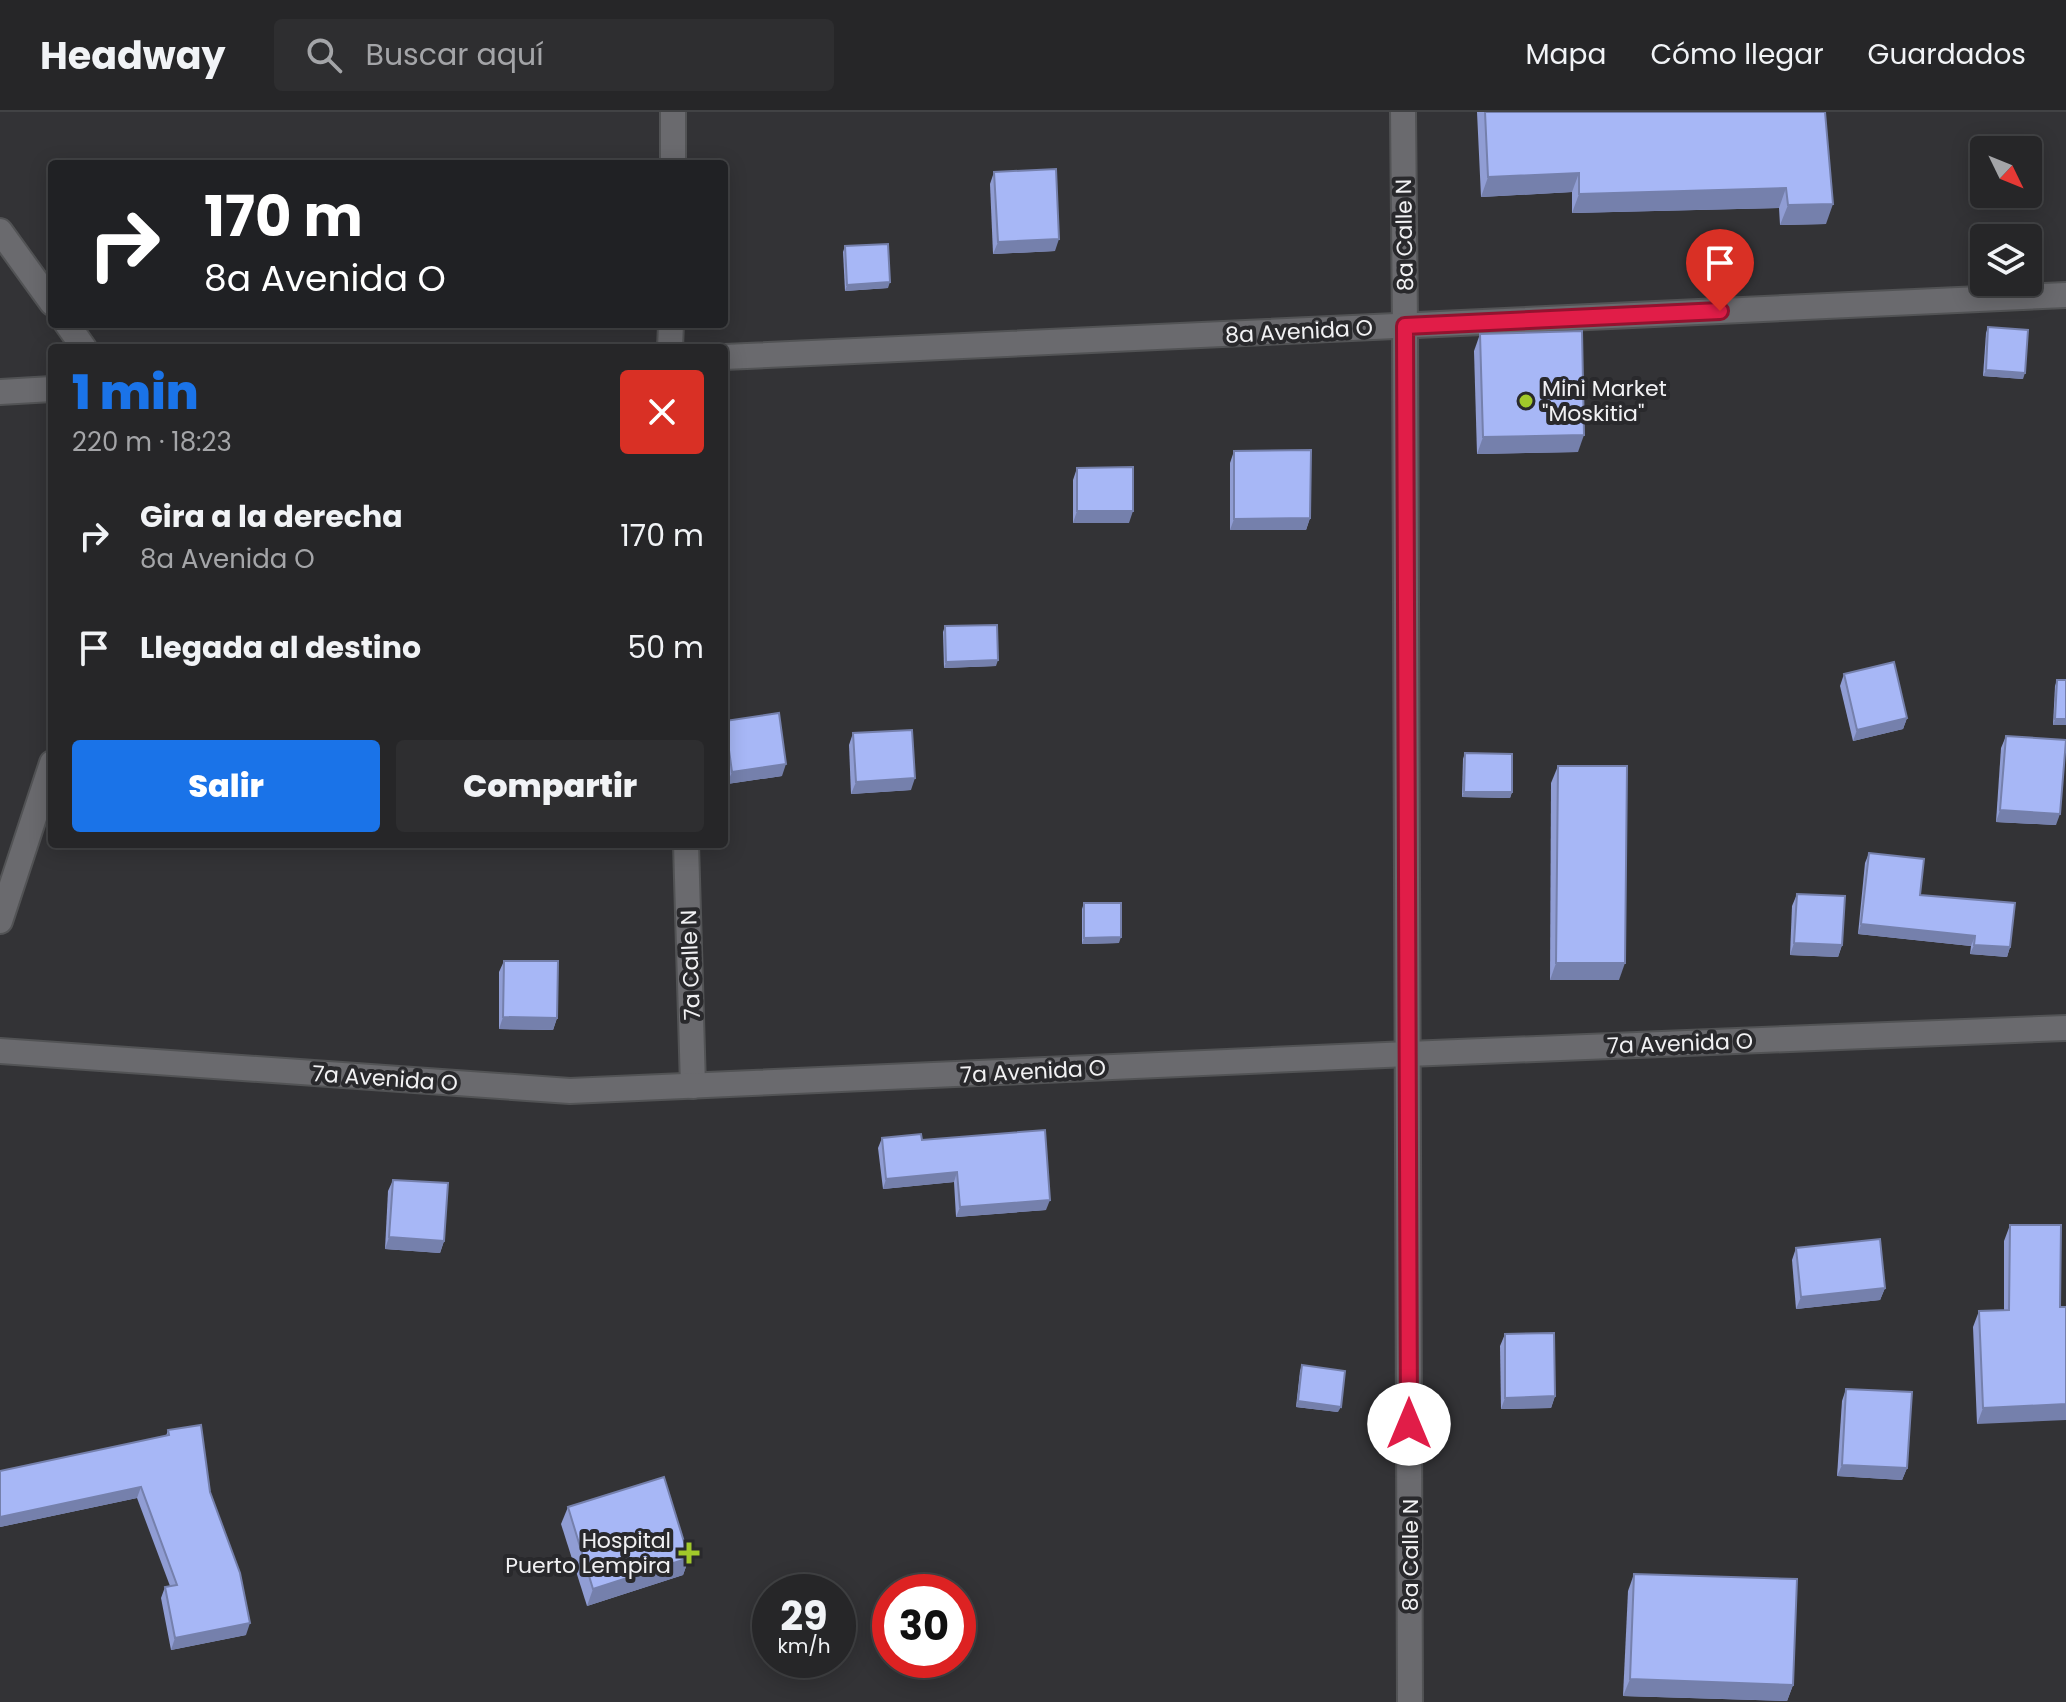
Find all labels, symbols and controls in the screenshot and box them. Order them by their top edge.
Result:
search box [274,19,834,91]
text: Headway [40,29,226,82]
icon: search [302,33,346,77]
text: Buscar aquí [366,33,544,76]
text: Mapa [1525,35,1606,74]
text: Cómo llegar [1650,35,1824,74]
text: Guardados [1868,35,2026,74]
north arrow [1970,136,2042,208]
map controls [1970,136,2042,296]
text: 170 m [204,177,363,256]
street label: 8a Calle N [1388,179,1421,291]
icon: right [72,192,176,296]
button: layers [1970,224,2042,296]
pin [1686,229,1754,311]
icon: arrive [1698,241,1742,285]
text: 8a Avenida O [204,253,446,304]
street label: 8a Avenida O [1224,312,1374,351]
text: 1 min [72,359,199,426]
button: close [620,370,704,454]
place label: Mini Market "Moskitia" [1542,373,1667,429]
marker: Mini Market "Moskitia" [1517,392,1535,410]
text: 220 m · 18:23 [72,424,232,460]
text: Gira a la derecha [140,495,403,538]
icon: right [72,514,116,558]
text: 170 m [620,514,704,557]
text: 8a Avenida O [140,541,315,577]
icon: arrive [72,626,116,670]
text: Llegada al destino [140,626,421,669]
text: 50 m [627,626,704,669]
button: Salir [72,740,380,832]
button: Compartir [396,740,704,832]
street label: 7a Calle N [673,909,708,1021]
street label: 7a Avenida O [1607,1025,1754,1062]
street label: 7a Avenida O [959,1052,1107,1091]
street label: 7a Avenida O [311,1058,459,1099]
position arrow [1367,1382,1451,1466]
street label: 8a Calle N [1395,1499,1426,1611]
place label: Hospital Puerto Lempira [505,1525,671,1581]
marker: Hospital Puerto Lempira [678,1542,700,1564]
speed limit sign: 30 [872,1574,976,1678]
text: 29 [780,1588,828,1644]
text: km/h [777,1632,831,1660]

